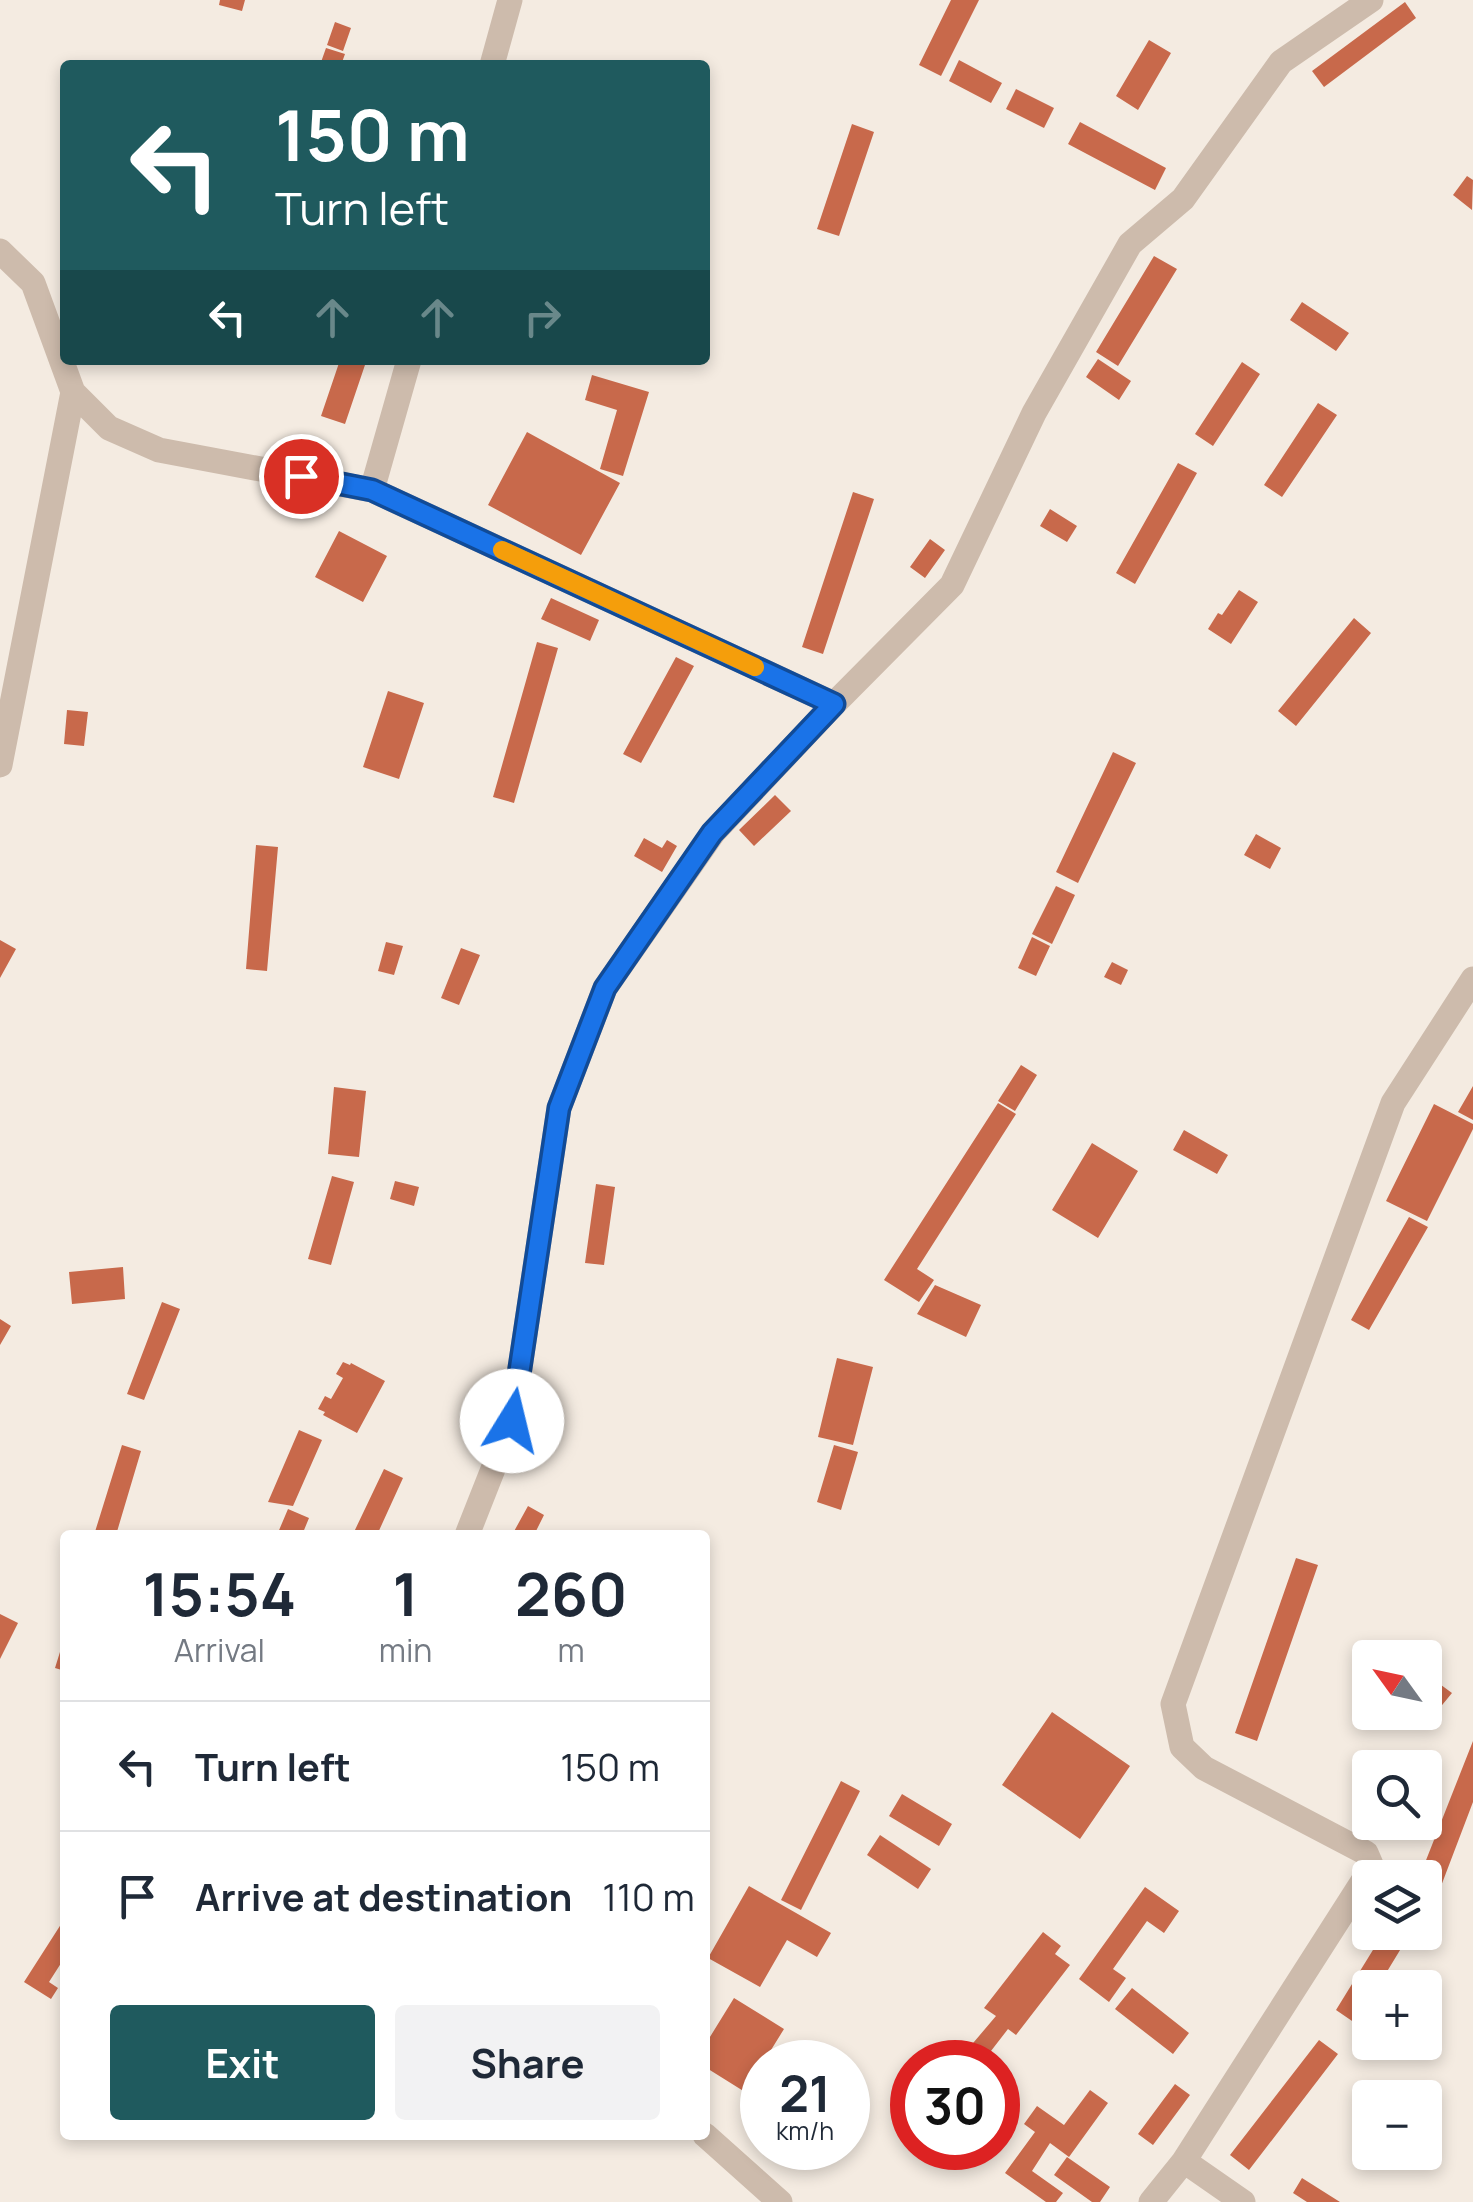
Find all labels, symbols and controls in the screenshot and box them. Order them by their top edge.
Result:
text: 150 m [275,86,470,182]
icon: left [110,100,240,230]
text: Turn left [275,177,449,239]
icon: left [200,290,255,345]
icon: ahead [305,290,360,345]
icon: ahead [410,290,465,345]
icon: right [515,290,570,345]
pin [259,434,344,519]
icon: arrive [274,449,329,504]
position arrow [460,1369,564,1473]
text: 15:54 [143,1552,296,1634]
text: 1 [392,1552,419,1634]
text: 260 [515,1552,627,1634]
text: Arrival [174,1628,265,1672]
text: min [379,1628,432,1672]
text: m [558,1628,585,1672]
north arrow [1352,1640,1442,1730]
map controls [1352,1640,1442,2170]
icon: left [110,1739,165,1794]
text: Turn left [195,1740,351,1792]
text: 150 m [560,1740,660,1792]
button: search [1352,1750,1442,1840]
button: layers [1352,1860,1442,1950]
icon: arrive [110,1869,165,1924]
text: Arrive at destination [195,1870,572,1922]
text: 110 m [602,1870,695,1922]
button: + [1352,1970,1442,2060]
button: Exit [110,2005,375,2120]
button: Share [395,2005,660,2120]
speed limit sign: 30 [890,2040,1020,2170]
text: 21 [779,2059,831,2127]
button: − [1352,2080,1442,2170]
text: km/h [776,2113,834,2148]

